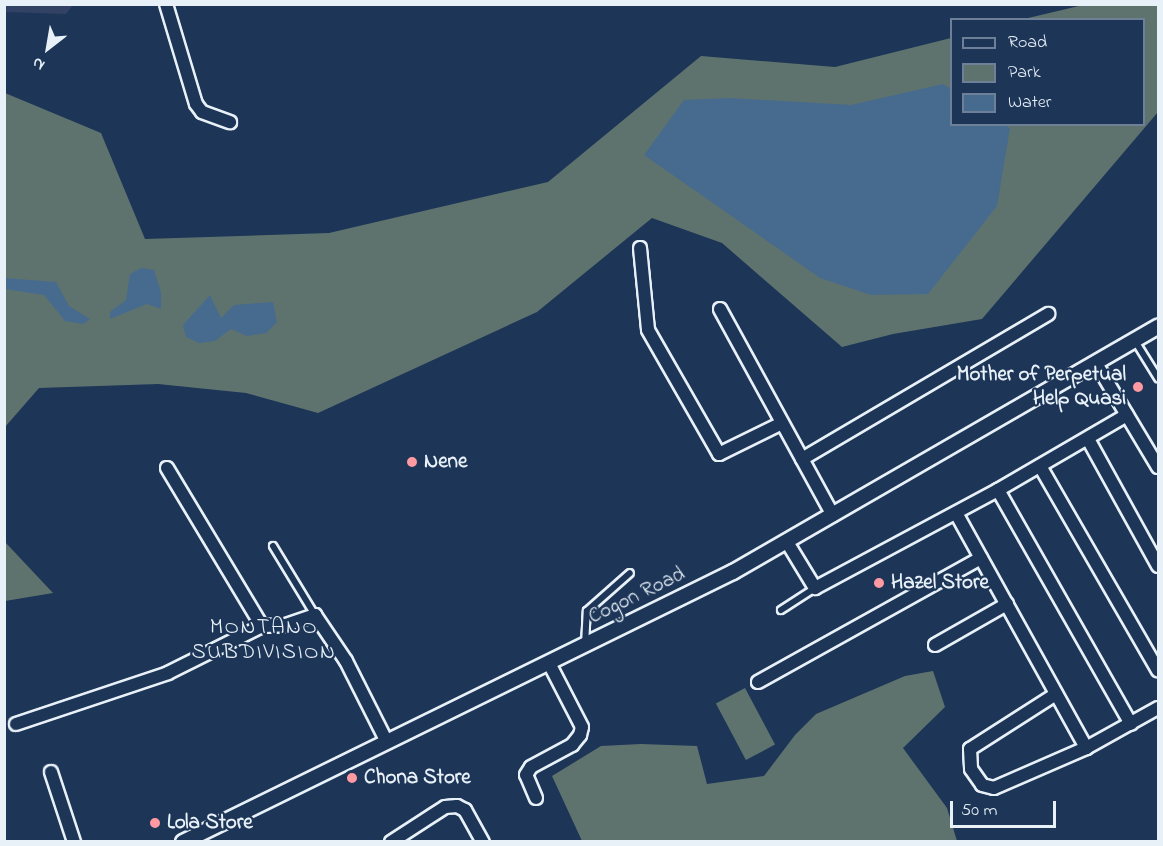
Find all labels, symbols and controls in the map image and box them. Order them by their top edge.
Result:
north arrow [18,18,78,78]
legend [950,18,1145,126]
text: Road [1008,30,1047,56]
text: N [28,50,50,76]
text: Park [1008,60,1041,86]
text: Water [1008,90,1051,116]
place label: Mother of Perpetual Help Quasi [957,362,1126,412]
marker: Mother of Perpetual Help Quasi [1131,380,1145,394]
place label: Nene [424,449,467,475]
marker: Nene [405,455,419,469]
street label: Cogon Road [585,562,689,630]
place label: Hazel Store [891,570,989,596]
marker: Hazel Store [872,576,886,590]
district label: MONTANO SUBDIVISION [192,615,336,666]
place label: Chona Store [364,765,471,791]
marker: Chona Store [345,771,359,785]
scale bar [953,789,1060,827]
text: 50 m [961,798,998,824]
place label: Lola Store [167,810,253,836]
marker: Lola Store [148,816,162,830]

